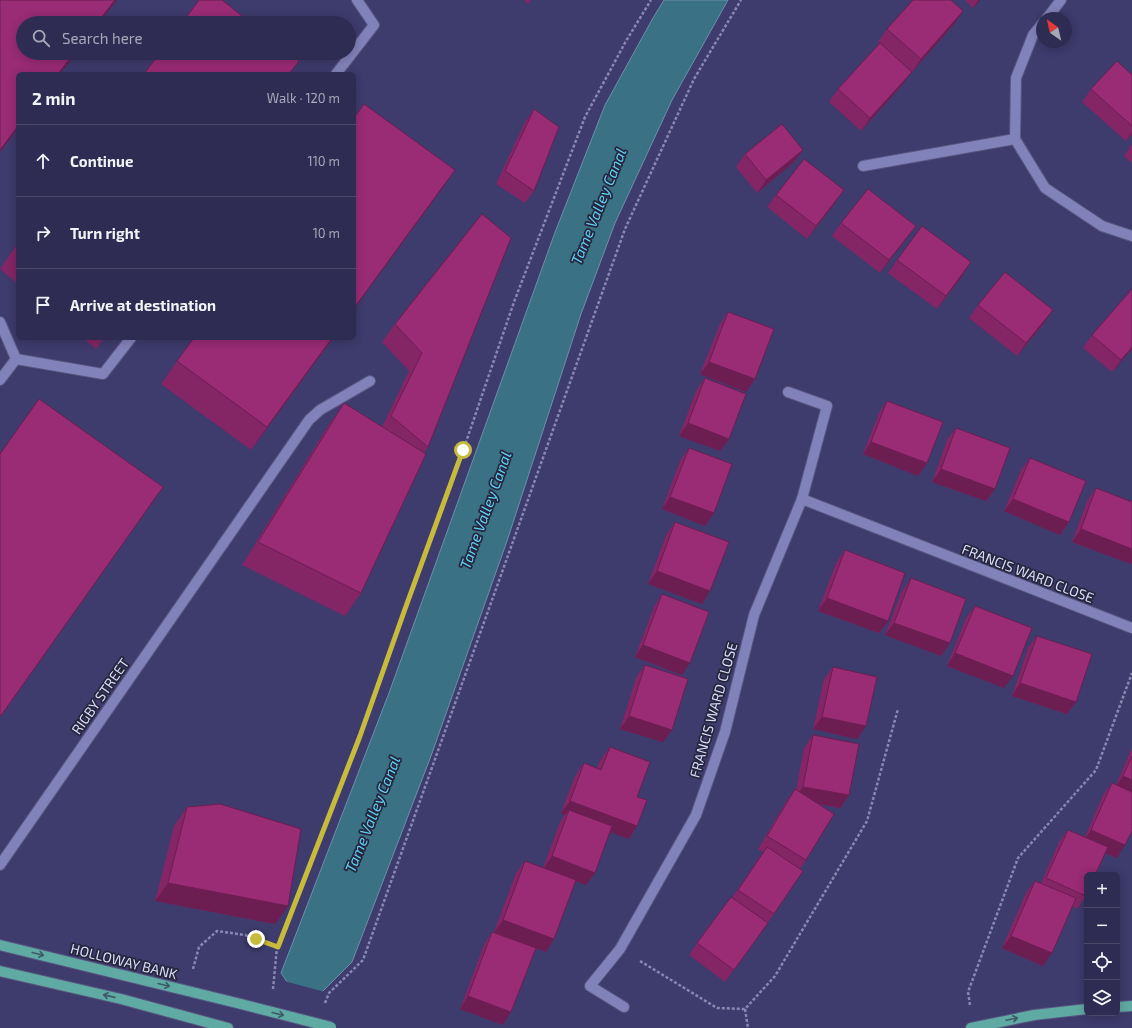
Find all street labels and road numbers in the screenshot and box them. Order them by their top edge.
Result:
street label: FRANCIS WARD CLOSE [960,540,1097,606]
street label: FRANCIS WARD CLOSE [686,640,741,780]
street label: RIGBY STREET [68,655,132,737]
street label: HOLLOWAY BANK [69,940,180,983]

